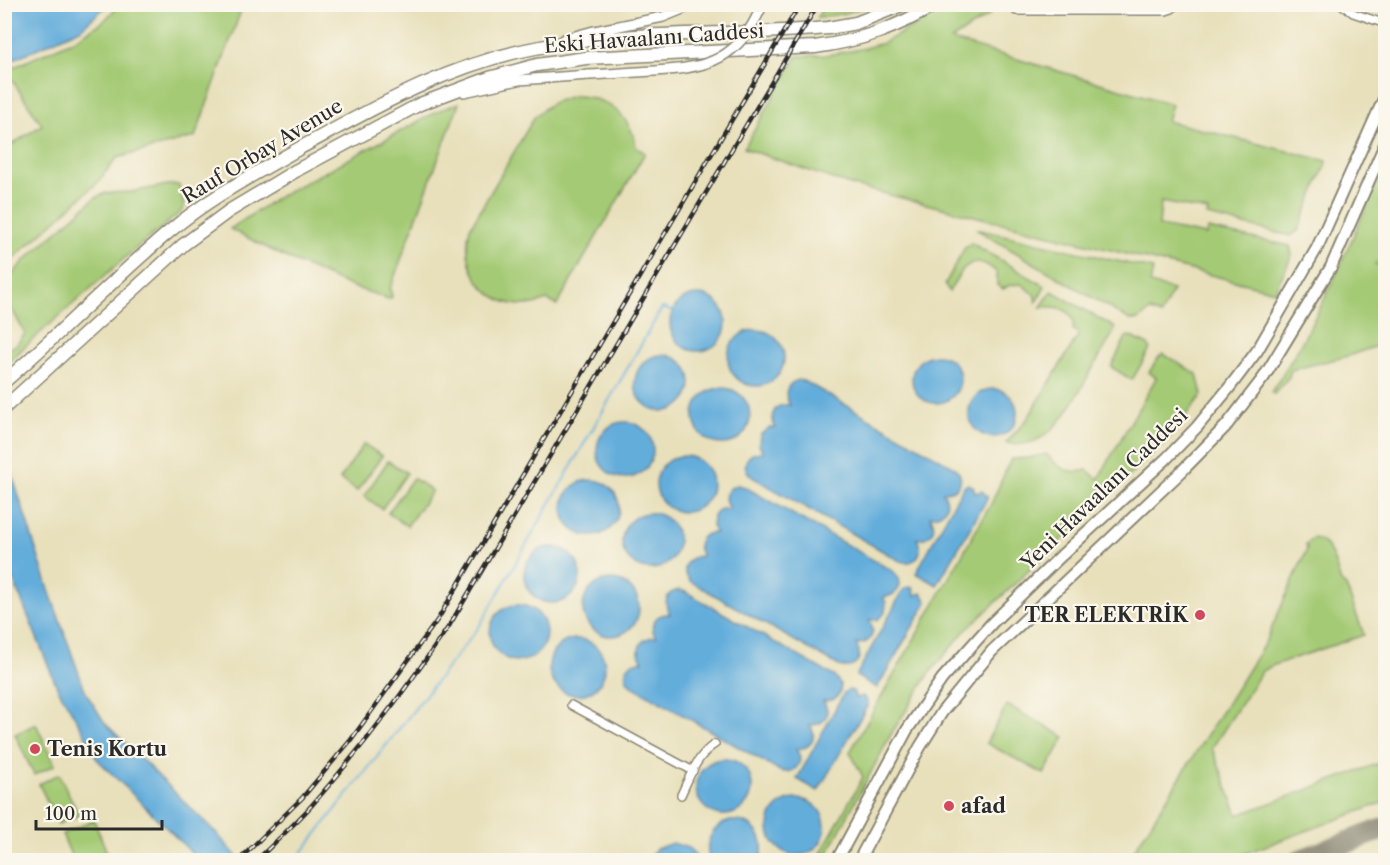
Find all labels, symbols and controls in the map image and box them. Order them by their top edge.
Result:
street label: Eski Havaalanı Caddesi [543,18,765,58]
street label: Rauf Orbay Avenue [177,94,347,208]
street label: Yeni Havaalanı Caddesi [1015,403,1192,575]
place label: TER ELEKTRİK [1024,602,1189,627]
marker: TER ELEKTRİK [1193,608,1207,622]
place label: Tenis Kortu [47,737,167,761]
marker: Tenis Kortu [28,742,42,756]
scale bar [36,793,162,831]
place label: afad [961,794,1007,818]
marker: afad [942,799,956,813]
text: 100 m [45,803,97,825]

